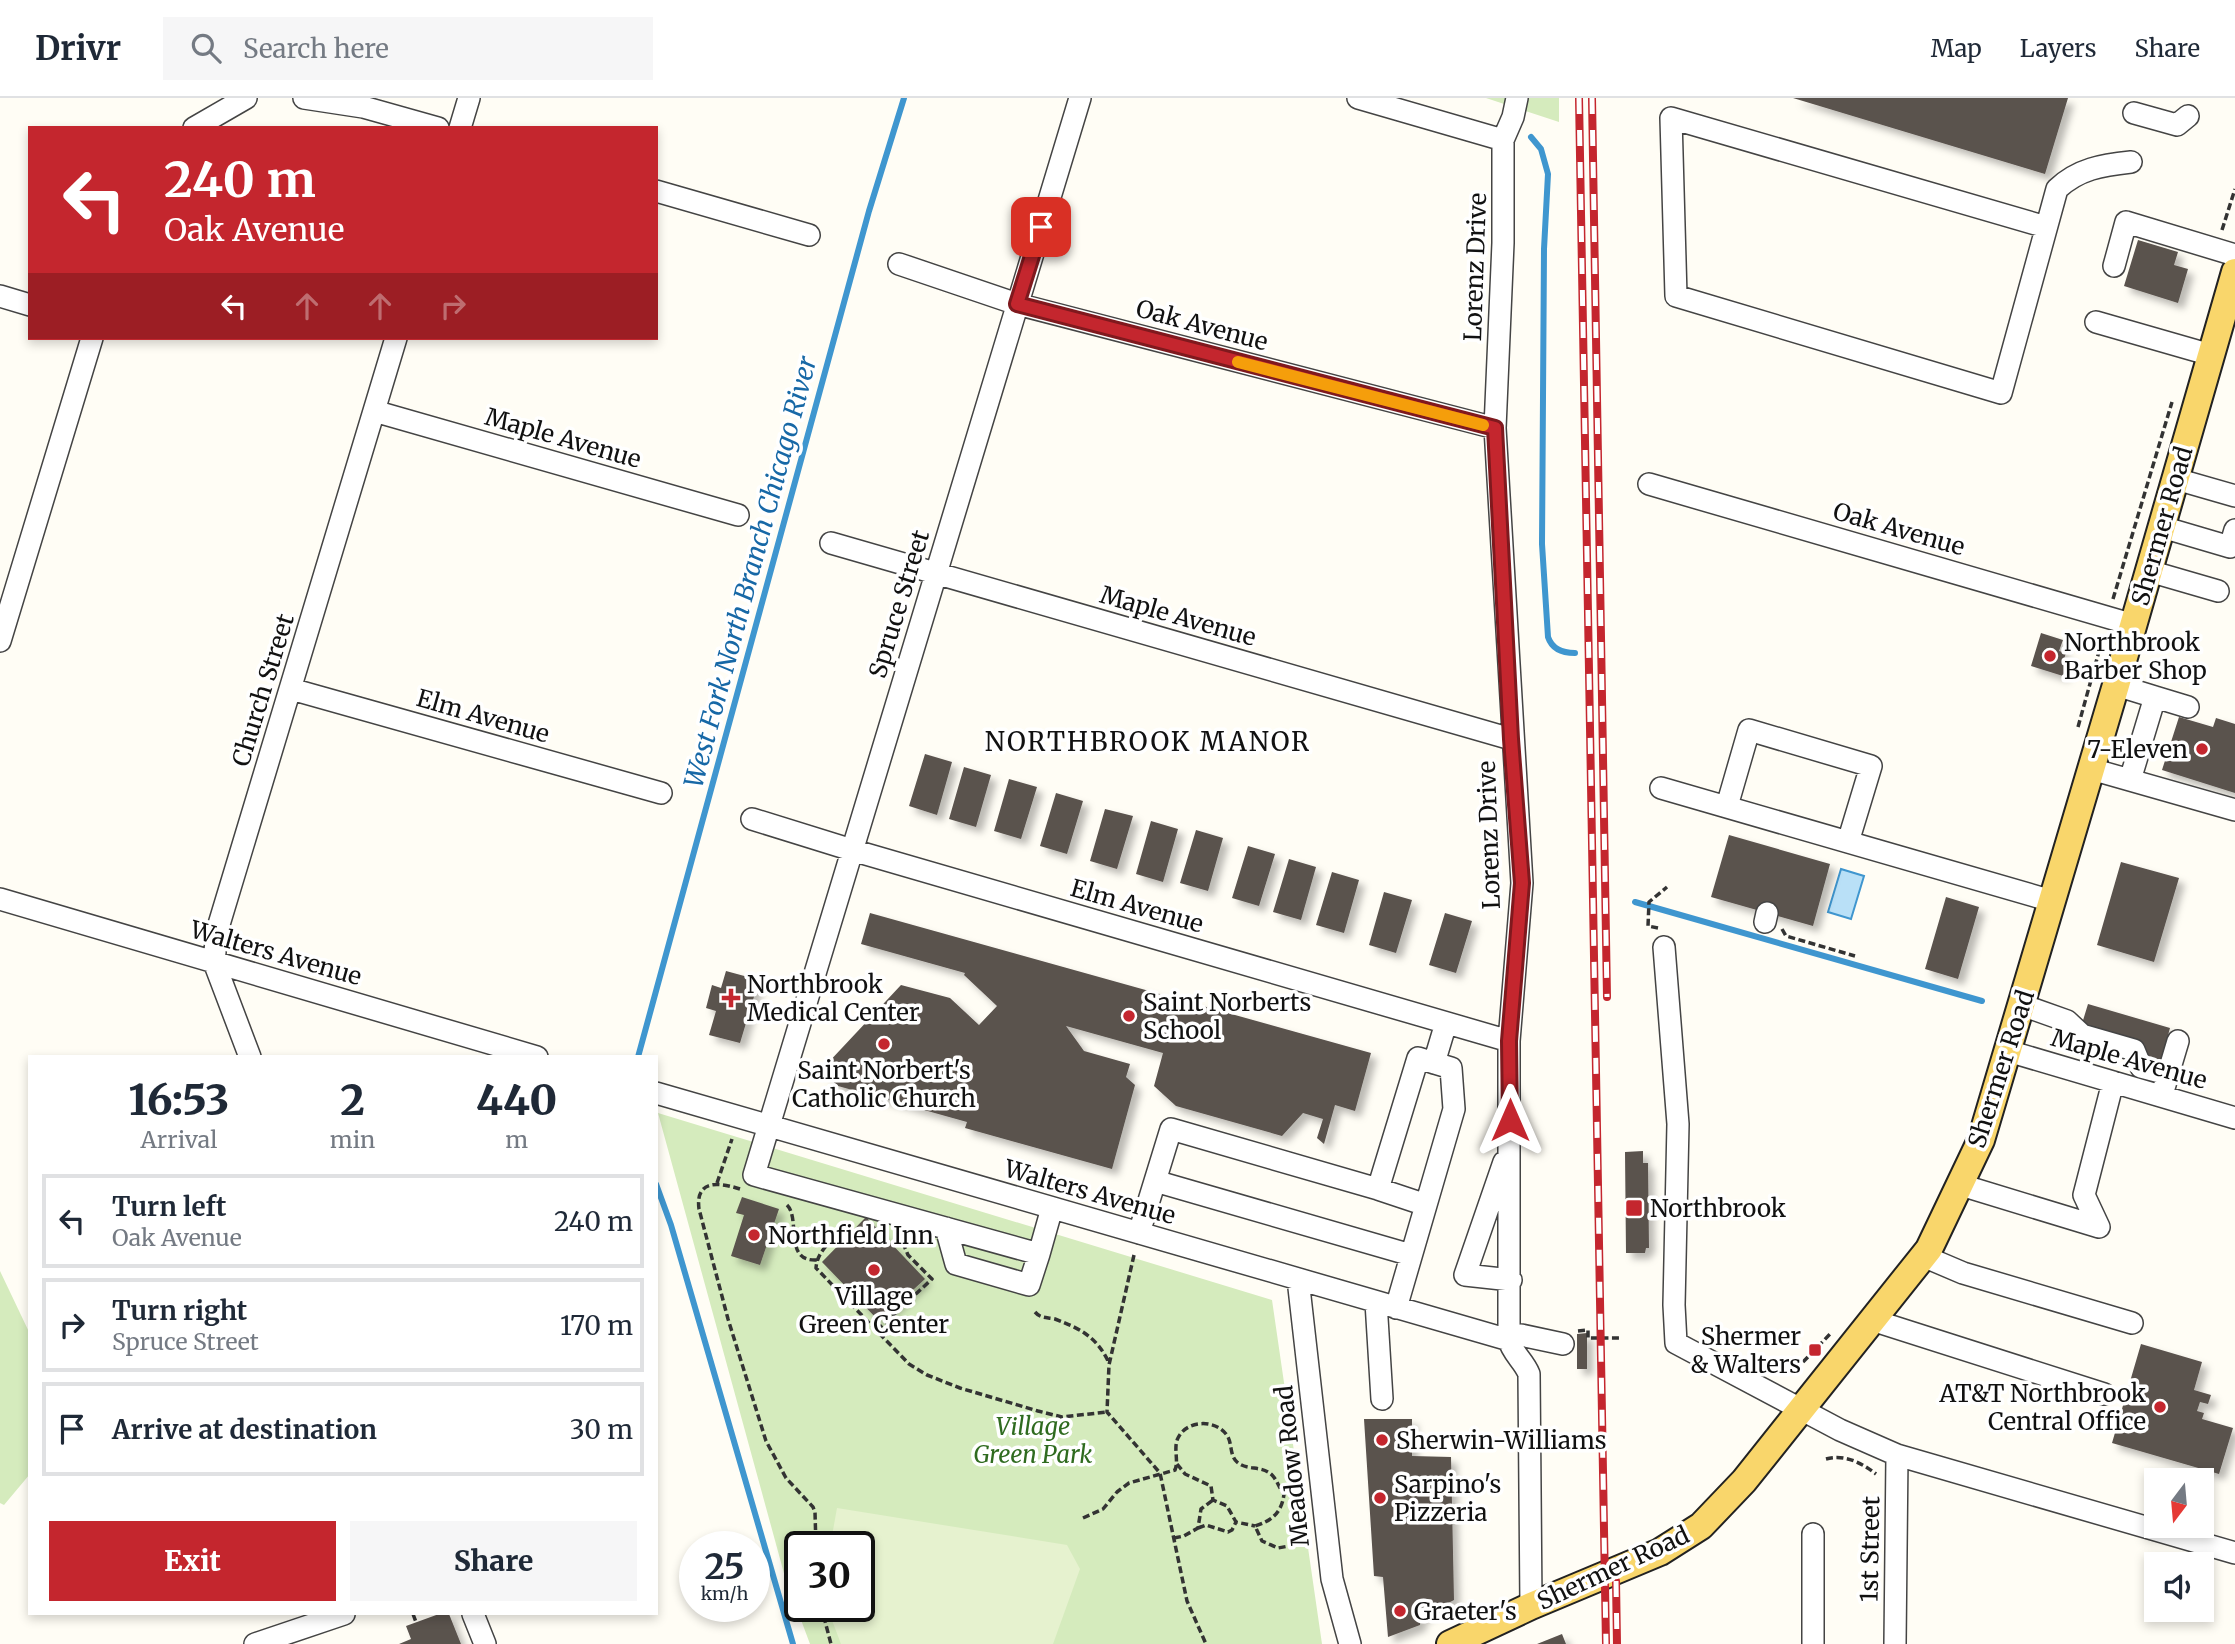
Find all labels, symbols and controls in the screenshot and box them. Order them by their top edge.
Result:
search box [163,17,653,80]
text: Drivr [35,28,121,69]
icon: search [187,29,225,67]
text: Search here [243,32,389,65]
text: Map [1931,33,1982,64]
text: Layers [2020,33,2096,64]
text: Share [2134,33,2200,64]
text: 240 m [164,149,316,210]
icon: left [49,154,140,245]
street label: Lorenz Drive [1457,192,1493,342]
pin [1011,197,1071,257]
icon: arrive [1022,208,1060,246]
text: Oak Avenue [164,210,344,250]
icon: left [215,287,253,325]
icon: ahead [288,287,326,325]
icon: ahead [361,287,399,325]
icon: right [434,287,472,325]
street label: Oak Avenue [1133,293,1271,357]
water label: West Fork North Branch Chicago River [676,352,824,791]
street label: Maple Avenue [481,401,645,475]
street label: Shermer Road [2124,443,2200,609]
street label: Oak Avenue [1830,495,1968,563]
street label: Spruce Street [862,526,936,682]
street label: Maple Avenue [1096,579,1260,653]
street label: Church Street [225,609,301,770]
place label: Northbrook Barber Shop [2064,627,2207,686]
marker: Northbrook Barber Shop [2042,648,2058,664]
street label: Elm Avenue [413,682,553,750]
district label: NORTHBROOK MANOR [985,725,1311,758]
place label: 7-Eleven [2087,734,2188,765]
marker: 7-Eleven [2194,741,2210,757]
street label: Lorenz Drive [1471,760,1507,910]
street label: Elm Avenue [1067,872,1207,940]
street label: Walters Avenue [186,913,365,992]
place label: Northbrook Medical Center [747,969,920,1028]
street label: Shermer Road [1961,986,2041,1152]
place label: Saint Norberts School [1143,987,1311,1046]
marker: Northbrook Medical Center [721,988,741,1008]
marker: Saint Norberts School [1121,1008,1137,1024]
street label: Maple Avenue [2047,1022,2211,1096]
marker: Saint Norbert's Catholic Church [876,1036,892,1052]
place label: Saint Norbert's Catholic Church [792,1055,976,1114]
text: 16:53 [129,1074,229,1126]
text: 2 [340,1074,365,1126]
text: 440 [476,1074,557,1126]
position arrow [1473,1083,1547,1157]
text: Arrival [141,1125,217,1154]
text: min [330,1125,375,1154]
text: m [505,1125,528,1154]
street label: Walters Avenue [1000,1152,1179,1231]
text: Turn left [112,1190,226,1223]
place label: Northbrook [1650,1193,1787,1224]
marker: Northbrook [1624,1198,1644,1218]
icon: left [53,1202,91,1240]
text: 240 m [554,1205,633,1238]
place label: Northfield Inn [768,1220,934,1251]
text: Oak Avenue [112,1223,242,1252]
marker: Northfield Inn [746,1227,762,1243]
marker: Village Green Center [866,1262,882,1278]
place label: Village Green Center [799,1281,949,1340]
text: Turn right [112,1294,247,1327]
icon: right [53,1306,91,1344]
text: 170 m [560,1309,633,1342]
place label: Shermer & Walters [1690,1321,1801,1380]
text: Spruce Street [112,1327,259,1356]
marker: Shermer & Walters [1807,1342,1823,1358]
place label: AT&T Northbrook Central Office [1938,1378,2147,1437]
street label: Meadow Road [1268,1384,1316,1548]
marker: AT&T Northbrook Central Office [2152,1399,2168,1415]
icon: arrive [53,1410,91,1448]
park label: Village Green Park [974,1411,1092,1470]
text: Arrive at destination [112,1413,377,1446]
text: 30 m [570,1413,633,1446]
place label: Sherwin-Williams [1396,1425,1607,1456]
marker: Sherwin-Williams [1374,1432,1390,1448]
north arrow [2144,1468,2214,1538]
map controls [2144,1468,2214,1622]
place label: Sarpino's Pizzeria [1394,1469,1501,1528]
marker: Sarpino's Pizzeria [1372,1490,1388,1506]
street label: 1st Street [1854,1495,1886,1602]
street label: Shermer Road [1532,1519,1694,1617]
button: Exit [49,1521,336,1601]
button: Share [350,1521,637,1601]
speed limit sign: 30 [784,1531,875,1622]
text: 25 [704,1545,745,1589]
button: sound [2144,1552,2214,1622]
text: km/h [701,1582,748,1605]
place label: Graeter's [1414,1596,1517,1627]
marker: Graeter's [1392,1603,1408,1619]

